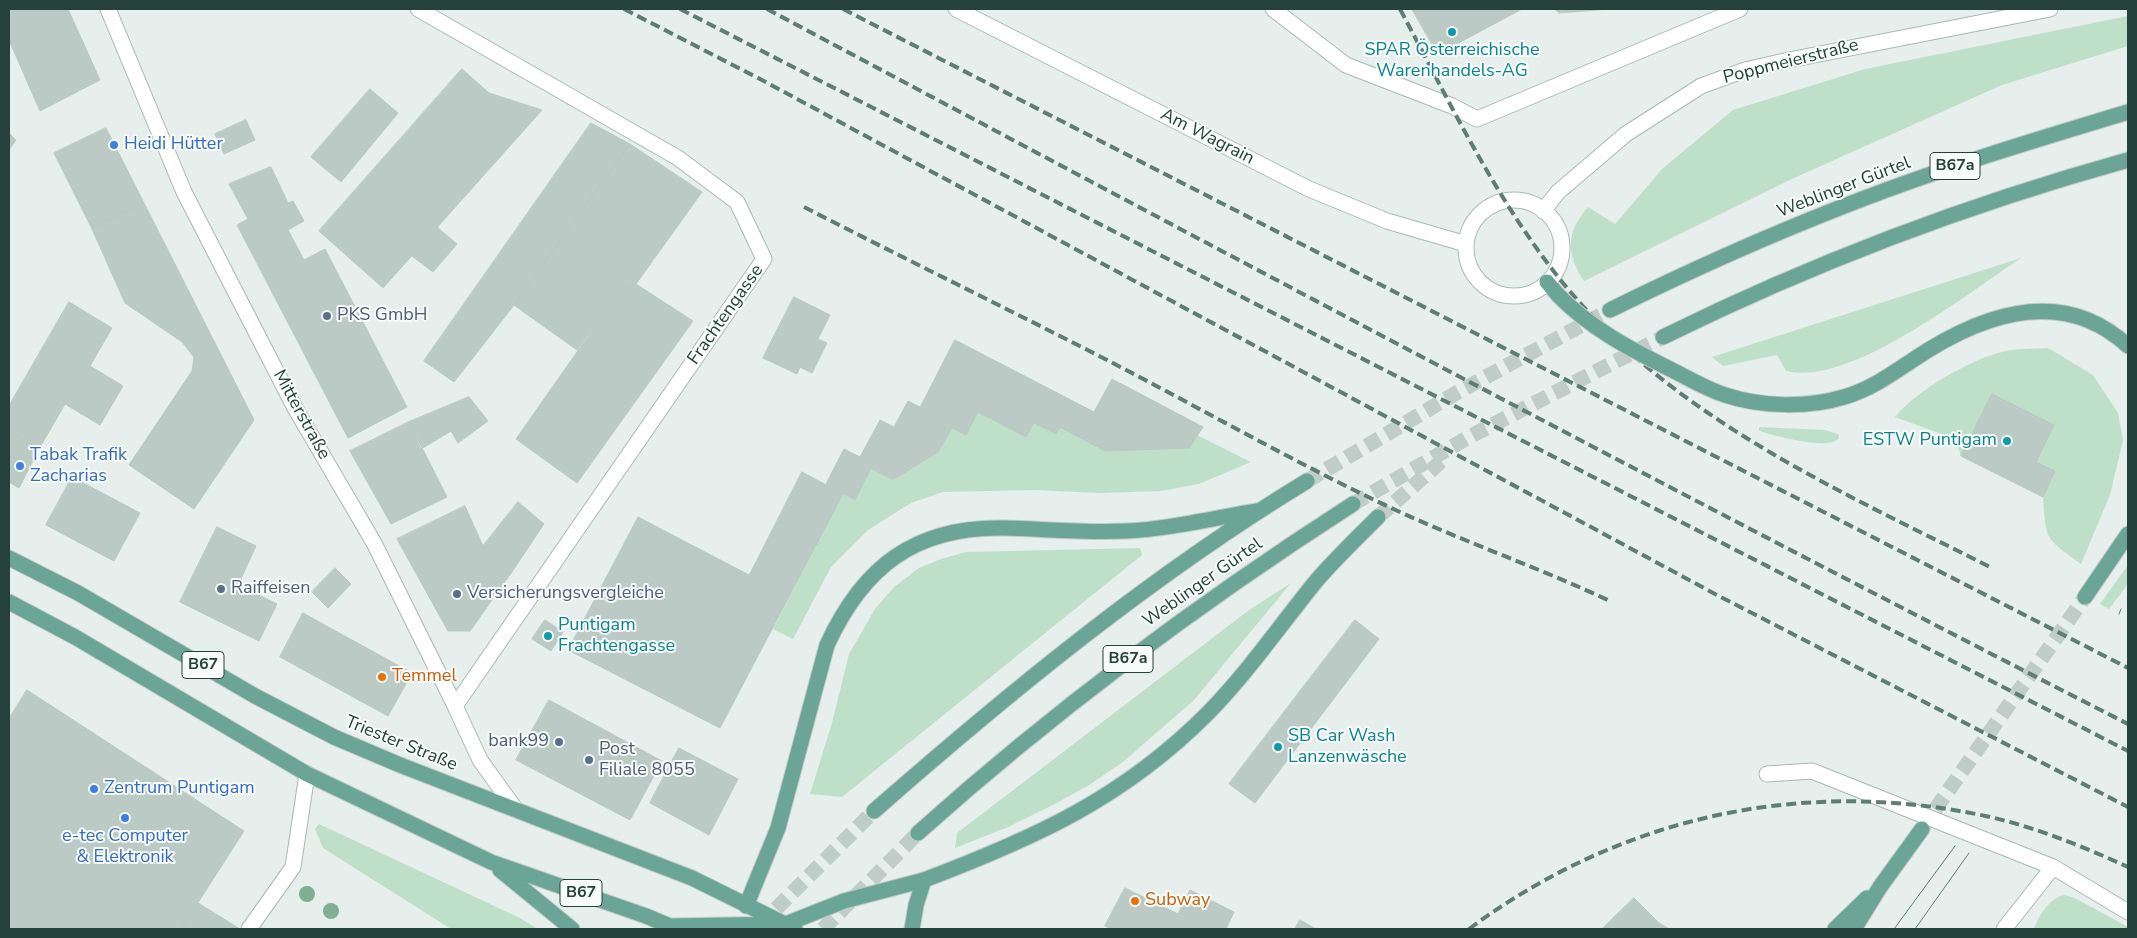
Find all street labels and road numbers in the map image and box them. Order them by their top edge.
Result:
street label: Poppmeierstraße [1721,35,1861,89]
street label: Am Wagrain [1157,104,1257,170]
street label: Weblinger Gürtel [1774,153,1914,223]
road number: B67a [1930,153,1980,180]
street label: Frachtengasse [684,261,768,369]
street label: Mitterstraße [268,366,334,464]
street label: Weblinger Gürtel [1139,534,1267,632]
road number: B67a [1103,646,1153,672]
road number: B67 [182,652,224,678]
street label: Triester Straße [342,712,460,776]
road number: B67 [560,880,602,906]

